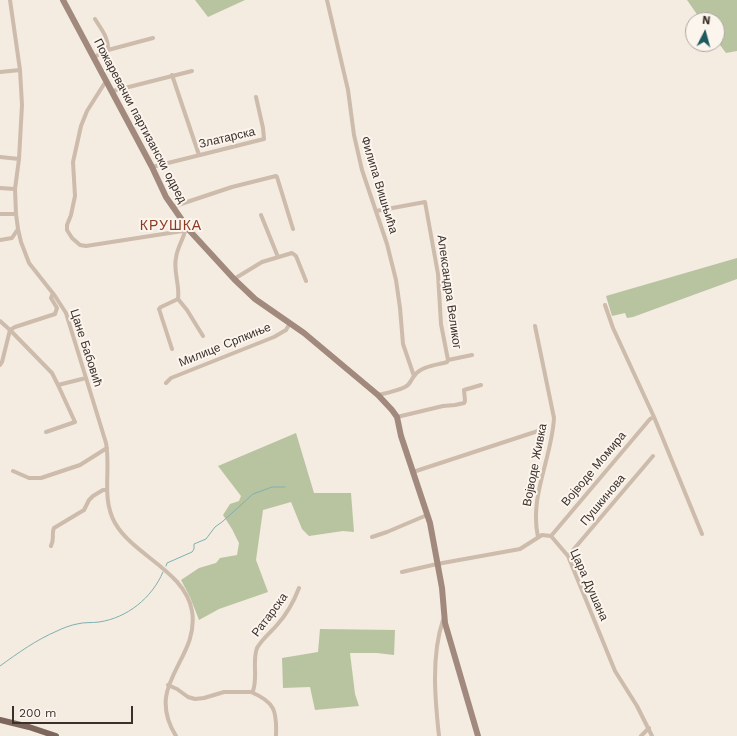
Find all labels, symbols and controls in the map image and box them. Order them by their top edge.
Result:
north arrow [685,12,725,52]
text: N [701,14,711,27]
street label: Пожаревачки партизански одред [90,36,190,206]
street label: Златарска [197,125,257,151]
street label: Филипа Вишњића [357,135,401,235]
district label: КРУШКА [140,218,202,234]
street label: Александра Великог [434,234,464,350]
street label: Цане Бабовић [67,307,105,389]
street label: Милице Српкиње [177,320,273,370]
street label: Војводе Живка [520,422,550,508]
street label: Војводе Момира [559,429,629,509]
street label: Пушкинова [577,471,629,529]
street label: Цара Душана [567,547,611,623]
street label: Ратарска [249,590,291,640]
scale bar [14,698,135,724]
text: 200 m [19,706,56,720]

